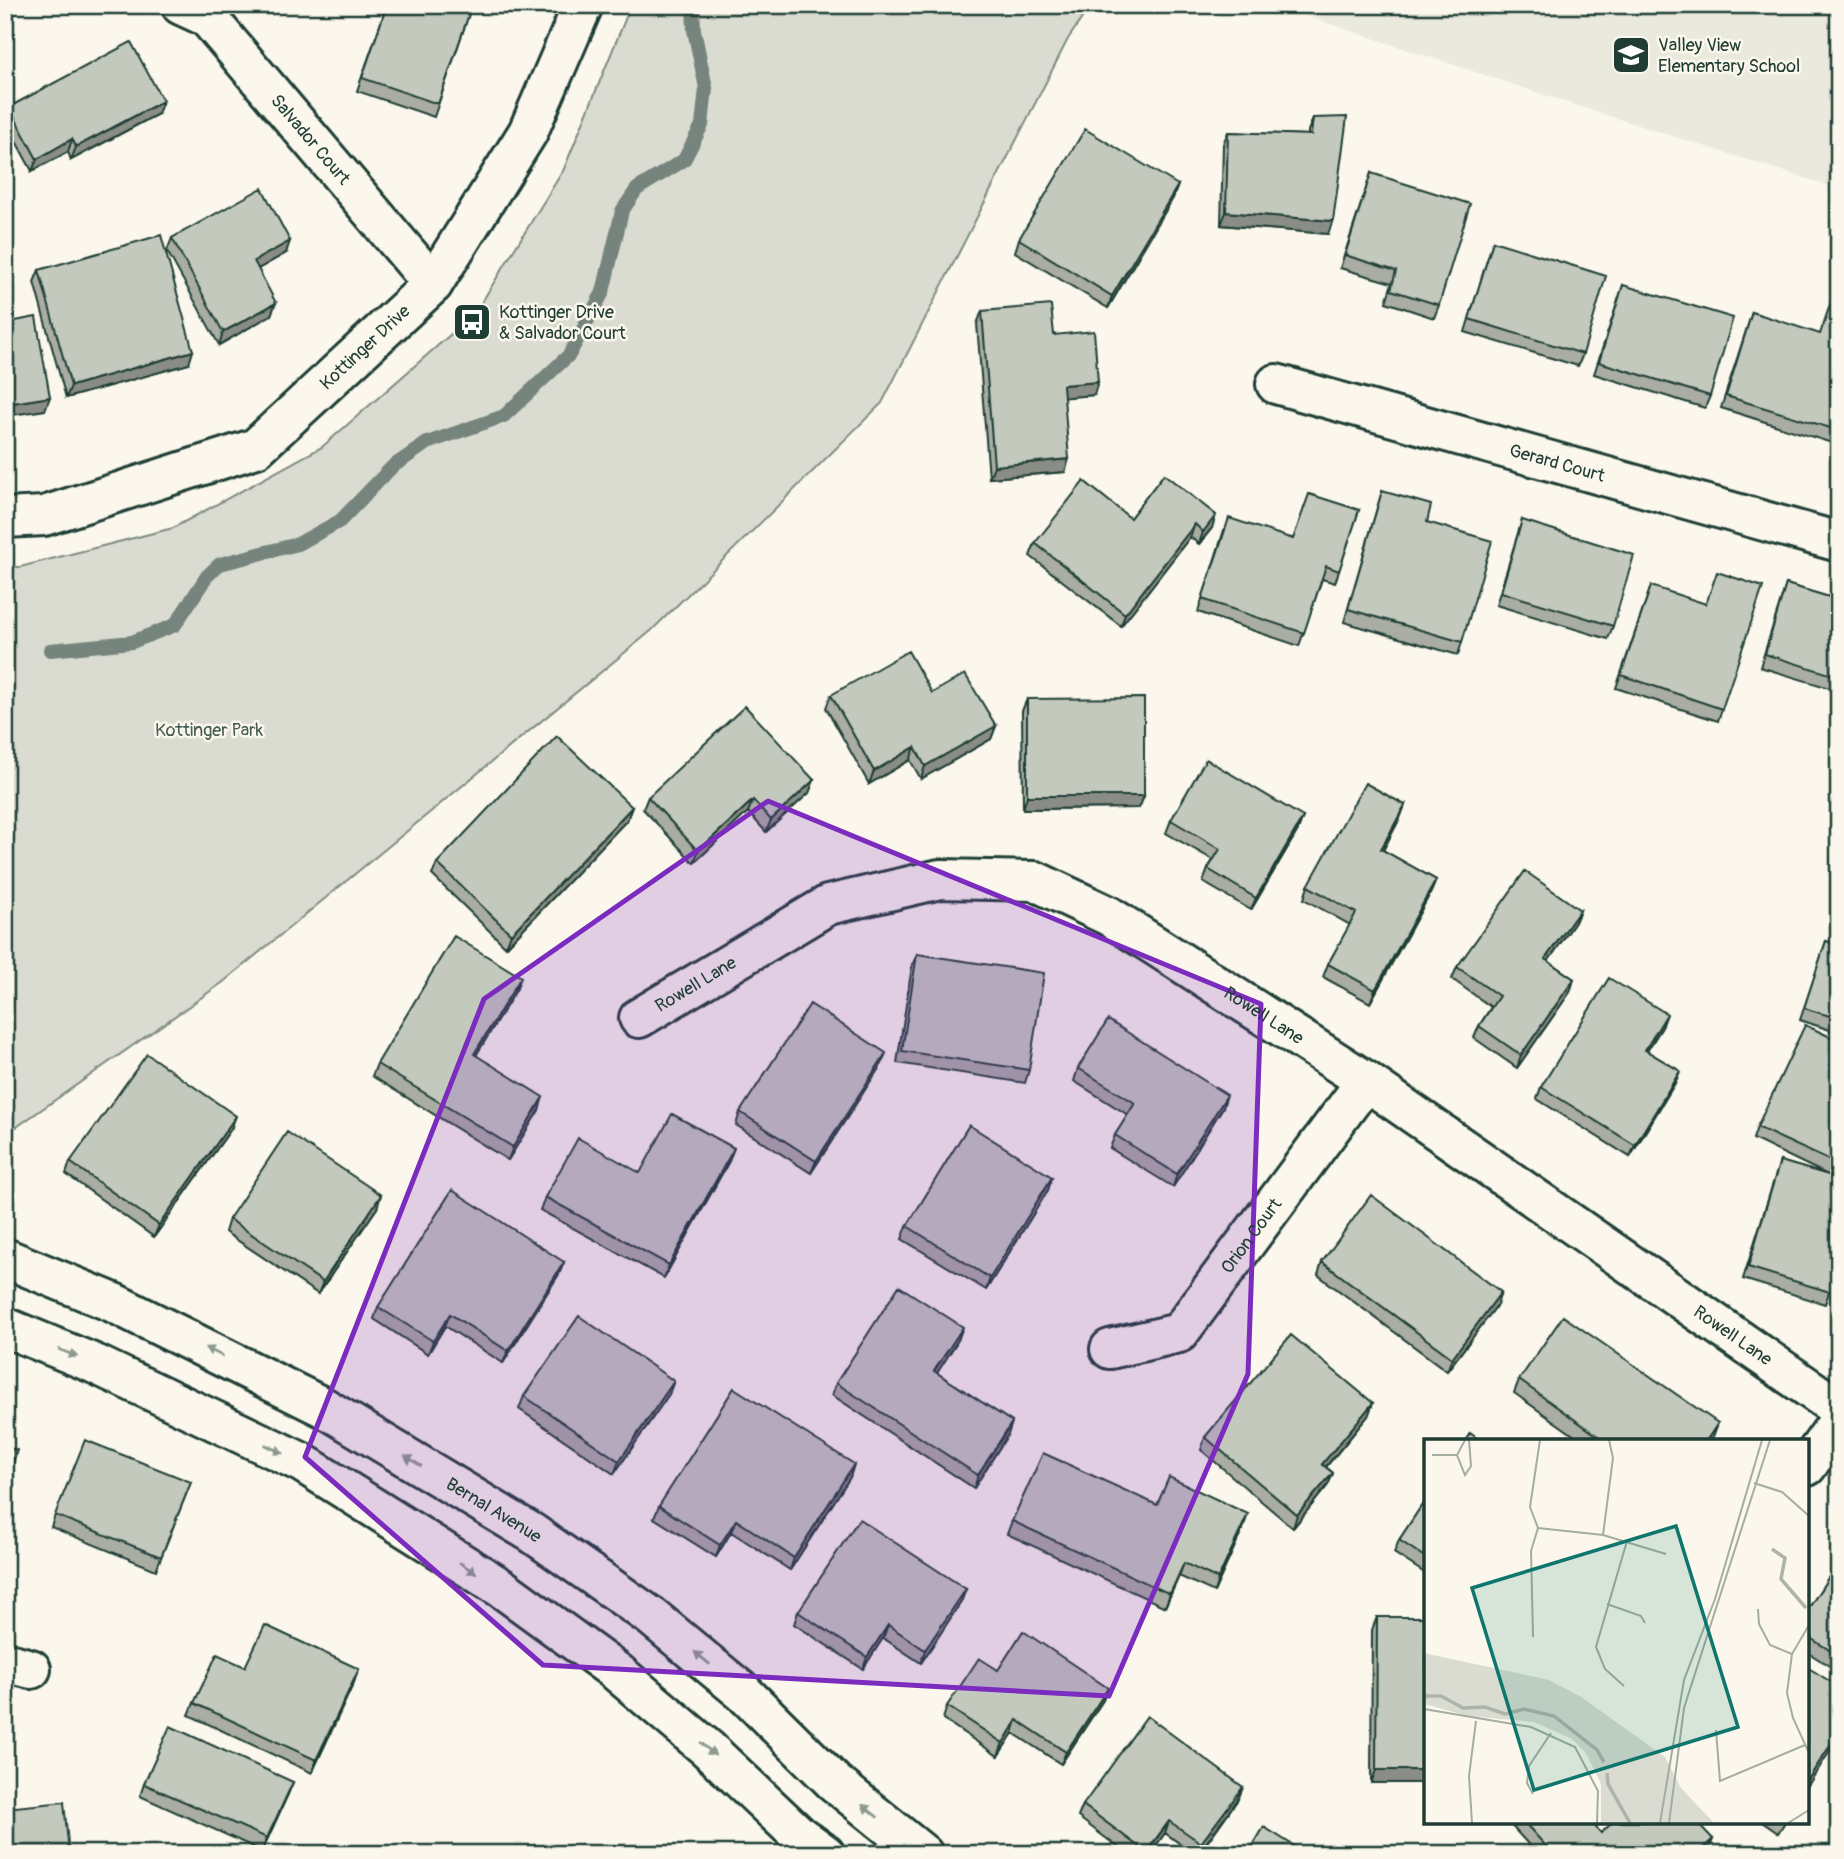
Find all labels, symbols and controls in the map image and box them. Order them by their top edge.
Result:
school or university icon: Valley View Elementary School [1610,34,1652,76]
place label: Valley View Elementary School [1658,34,1800,78]
street label: Salvador Court [266,89,356,190]
street label: Kottinger Drive [315,300,415,395]
bus stop icon: Kottinger Drive & Salvador Court [451,301,493,343]
place label: Kottinger Drive & Salvador Court [499,301,627,345]
street label: Gerard Court [1507,439,1608,487]
park label: Kottinger Park [155,719,263,742]
street label: Rowell Lane [651,951,741,1017]
street label: Rowell Lane [1219,981,1308,1050]
street label: Orion Court [1216,1193,1287,1278]
street label: Rowell Lane [1689,1300,1777,1371]
one-way arrow [58,1347,79,1358]
one-way arrow [204,1347,224,1358]
inset map [1424,1439,1809,1824]
one-way arrow [264,1444,285,1455]
one-way arrow [404,1455,423,1467]
street label: Bernal Avenue [442,1472,546,1548]
one-way arrow [459,1561,478,1574]
one-way arrow [693,1651,711,1666]
one-way arrow [699,1741,717,1757]
one-way arrow [862,1804,879,1819]

